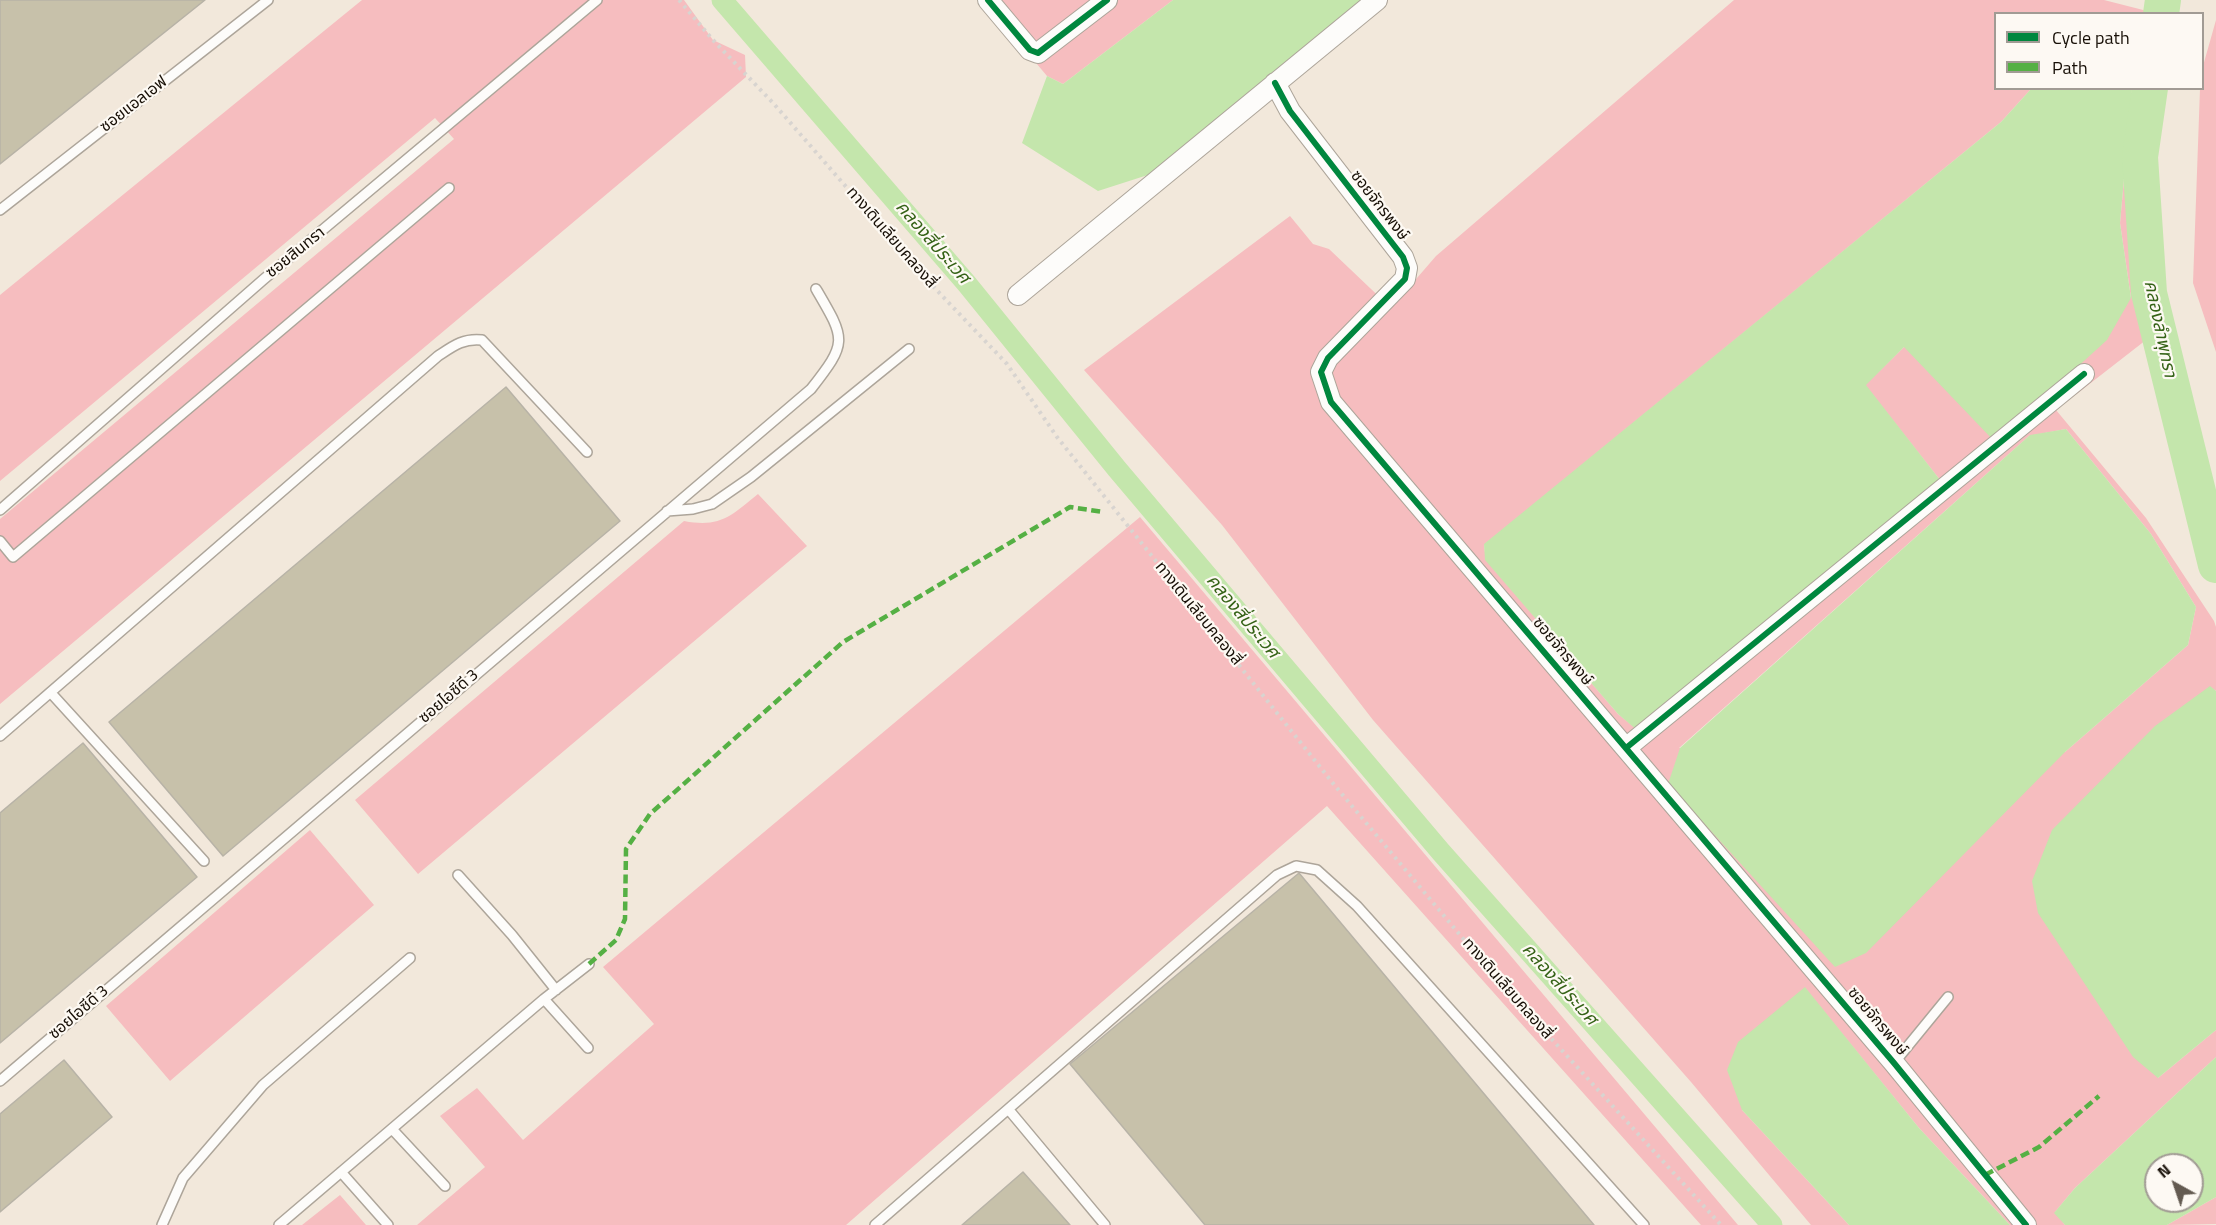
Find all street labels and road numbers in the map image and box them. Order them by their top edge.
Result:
street label: ซอยแอลเอฟ [97,73,171,137]
street label: ซอยจักรพงษ์ [1346,167,1412,245]
street label: ทางเดินเลียบคลองสี่ [842,183,940,293]
street label: ซอยสินทรา [263,223,329,283]
street label: ทางเดินเลียบคลองสี่ [1150,558,1246,670]
street label: ซอยจักรพงษ์ [1528,614,1596,690]
street label: ซอยไอซีดี 3 [415,666,483,728]
street label: ทางเดินเลียบคลองสี่ [1458,934,1556,1044]
street label: ซอยไอซีดี 3 [45,982,113,1044]
street label: ซอยจักรพงษ์ [1843,984,1911,1060]

